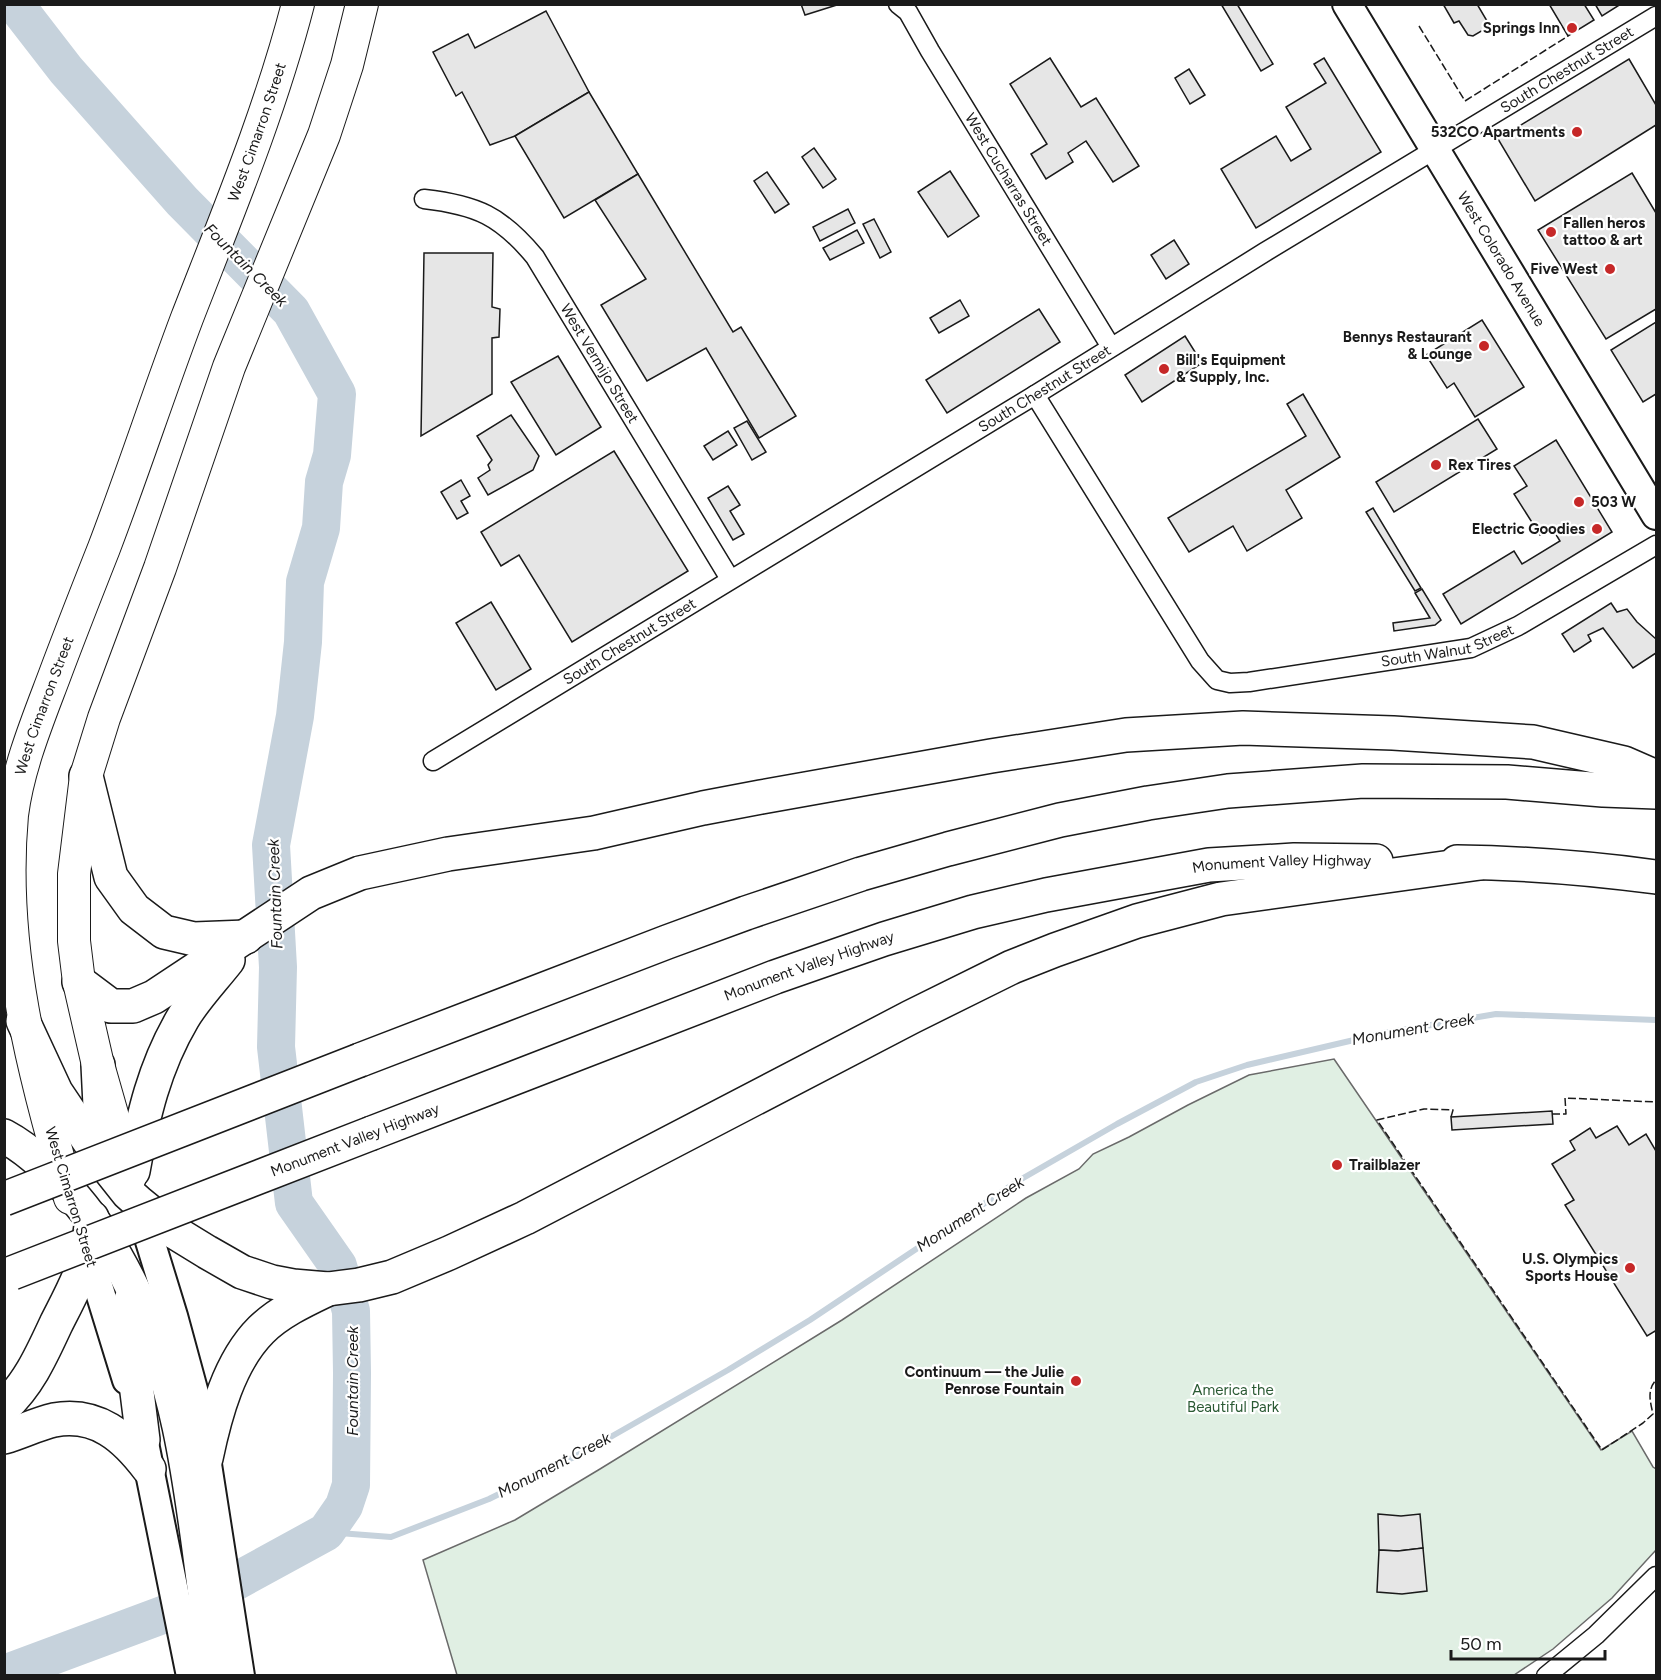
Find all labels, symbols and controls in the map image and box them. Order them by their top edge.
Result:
place label: Springs Inn [1483,19,1560,37]
marker: Springs Inn [1565,21,1579,35]
street label: South Chestnut Street [1497,23,1637,117]
street label: West Cimarron Street [224,60,290,204]
street label: West Cucharras Street [961,110,1056,249]
place label: 532CO Apartments [1431,123,1565,141]
marker: 532CO Apartments [1570,125,1584,139]
street label: West Colorado Avenue [1453,188,1549,330]
place label: Fallen heros tattoo & art [1563,214,1645,249]
water label: Fountain Creek [200,219,293,312]
marker: Fallen heros tattoo & art [1544,225,1558,239]
place label: Five West [1530,260,1598,278]
marker: Five West [1603,262,1617,276]
street label: West Vermijo Street [556,301,643,427]
place label: Bennys Restaurant & Lounge [1343,328,1473,363]
marker: Bennys Restaurant & Lounge [1477,339,1491,353]
street label: South Chestnut Street [975,341,1114,436]
place label: Bill's Equipment & Supply, Inc. [1176,351,1286,386]
marker: Bill's Equipment & Supply, Inc. [1157,362,1171,376]
place label: Rex Tires [1448,456,1511,474]
marker: Rex Tires [1429,458,1443,472]
place label: 503 W [1591,493,1636,511]
marker: 503 W [1572,495,1586,509]
place label: Electric Goodies [1472,520,1585,538]
marker: Electric Goodies [1590,522,1604,536]
street label: South Chestnut Street [560,594,700,689]
street label: South Walnut Street [1380,620,1517,671]
street label: West Cimarron Street [11,634,78,777]
water label: Fountain Creek [264,837,286,949]
street label: Monument Valley Highway [1191,851,1372,877]
street label: Monument Valley Highway [722,927,896,1005]
water label: Monument Creek [1350,1009,1477,1049]
street label: Monument Valley Highway [268,1099,442,1181]
street label: West Cimarron Street [41,1125,101,1270]
place label: Trailblazer [1349,1156,1421,1174]
marker: Trailblazer [1330,1158,1344,1172]
water label: Monument Creek [913,1171,1028,1256]
place label: U.S. Olympics Sports House [1522,1250,1619,1285]
marker: U.S. Olympics Sports House [1623,1261,1637,1275]
water label: Fountain Creek [343,1325,362,1436]
place label: Continuum — the Julie Penrose Fountain [904,1363,1065,1398]
marker: Continuum — the Julie Penrose Fountain [1069,1374,1083,1388]
park label: America the Beautiful Park [1187,1381,1280,1416]
water label: Monument Creek [494,1428,615,1502]
scale bar [1451,1623,1606,1661]
text: 50 m [1460,1633,1502,1655]

